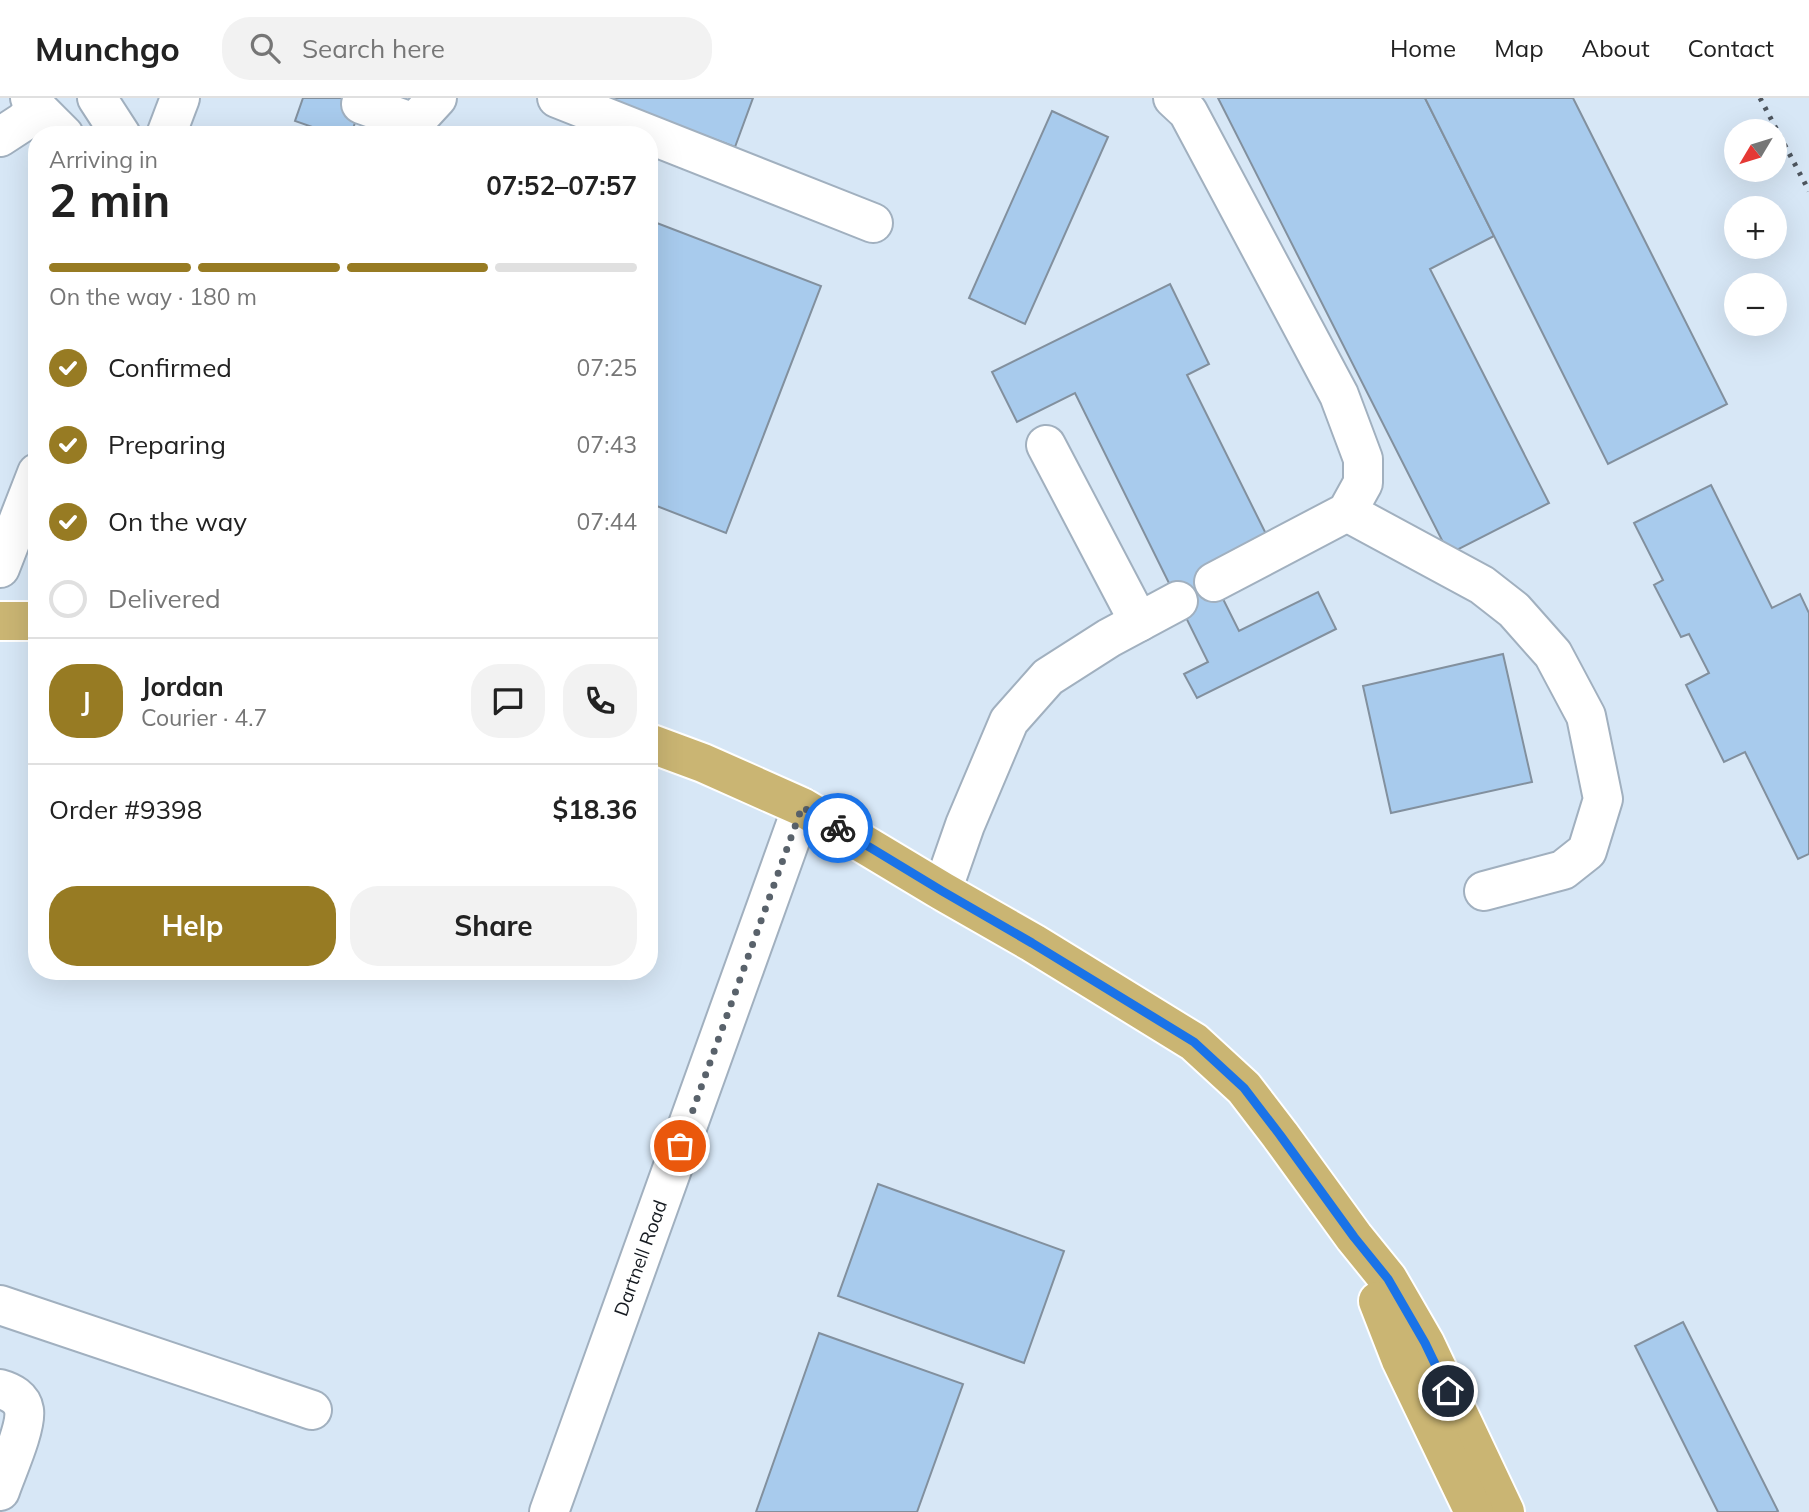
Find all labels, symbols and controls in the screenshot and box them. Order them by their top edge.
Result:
search box [222,17,712,80]
text: Munchgo [35,28,180,69]
icon: search [246,29,284,67]
text: Search here [302,32,445,65]
text: Home [1390,33,1456,63]
text: Map [1494,33,1544,63]
text: About [1582,33,1650,63]
text: Contact [1688,33,1774,63]
north arrow [1724,119,1787,182]
map controls [1724,119,1787,336]
text: Arriving in [49,145,158,174]
text: 07:52–07:57 [486,169,637,202]
text: 2 min [49,171,170,229]
button: + [1724,196,1787,259]
button: − [1724,273,1787,336]
text: On the way · 180 m [49,282,257,311]
icon: check [49,349,87,387]
text: Confirmed [108,351,232,384]
text: 07:25 [577,353,637,382]
icon: check [49,426,87,464]
text: Preparing [108,428,226,461]
text: 07:43 [577,430,637,459]
icon: check [49,503,87,541]
text: On the way [108,505,247,538]
text: 07:44 [577,507,637,536]
text: Delivered [108,582,221,615]
button: chat [471,664,545,738]
button: phone [563,664,637,738]
text: Jordan [141,670,224,703]
text: J [81,685,91,718]
text: Courier · 4.7 [141,703,267,732]
text: Order #9398 [49,793,202,826]
text: $18.36 [553,793,637,826]
courier [803,793,873,863]
icon: bike [819,809,857,847]
button: Help [49,886,336,966]
button: Share [350,886,637,966]
pin [650,1116,710,1176]
icon: bag [661,1127,699,1165]
street label: Dartnell Road [608,1196,672,1319]
pin [1418,1361,1478,1421]
icon: home [1429,1372,1467,1410]

